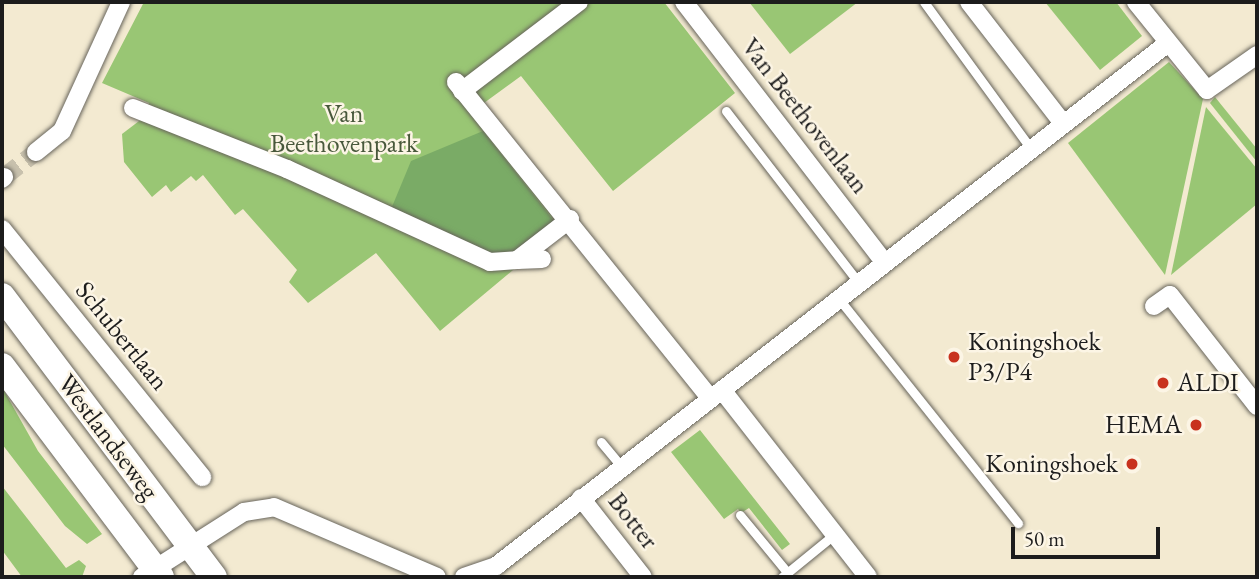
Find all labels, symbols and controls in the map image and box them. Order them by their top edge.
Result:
street label: Van Beethovenlaan [735,32,875,200]
park label: Van Beethovenpark [270,98,418,160]
street label: Schubertlaan [69,275,175,397]
place label: Koningshoek P3/P4 [968,326,1101,388]
marker: Koningshoek P3/P4 [946,349,962,365]
place label: ALDI [1177,367,1239,399]
street label: Westlandseweg [51,368,165,506]
marker: ALDI [1155,375,1171,391]
place label: HEMA [1105,409,1182,441]
marker: HEMA [1188,417,1204,433]
place label: Koningshoek [985,448,1118,480]
marker: Koningshoek [1124,456,1140,472]
street label: Botter [601,486,665,556]
scale bar [1014,512,1163,556]
text: 50 m [1024,525,1065,552]

